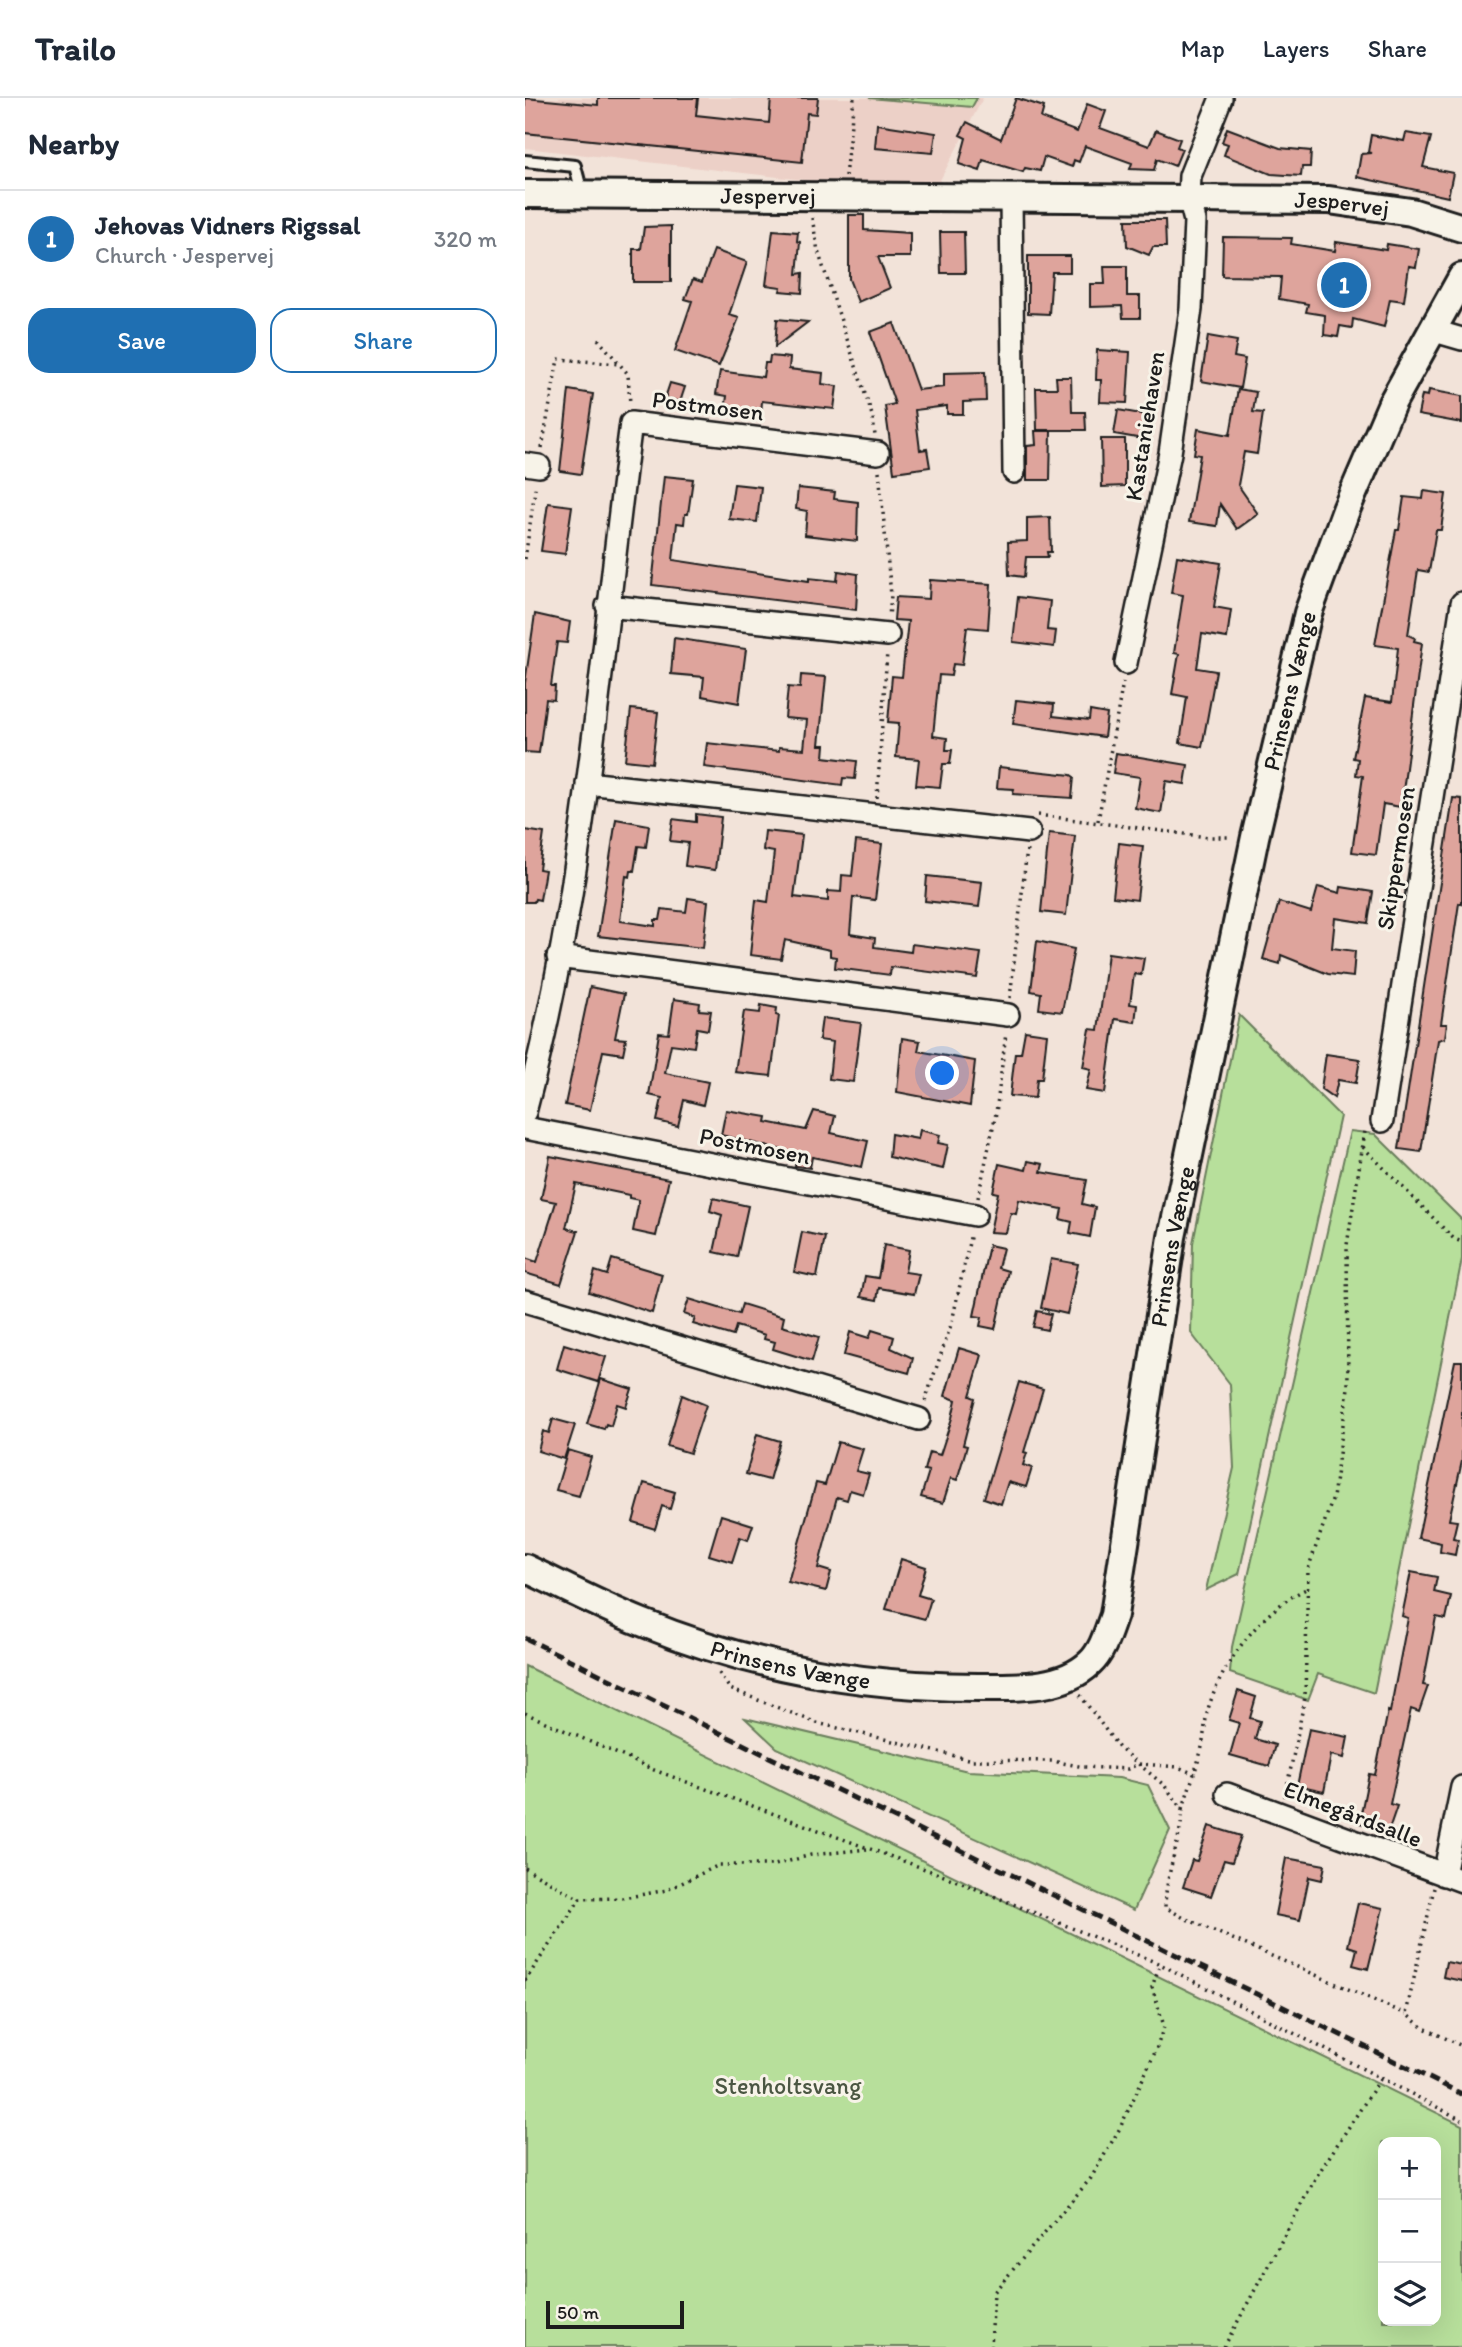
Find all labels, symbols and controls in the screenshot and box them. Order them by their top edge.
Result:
text: Trailo [35,29,116,68]
text: Map [1181,34,1225,63]
text: Layers [1263,34,1330,63]
text: Share [1368,34,1427,63]
text: Nearby [28,125,119,162]
street label: Jespervej [720,180,816,210]
street label: Jespervej [1294,185,1391,223]
text: Jehovas Vidners Rigssal [95,209,360,241]
text: 1 [46,225,56,253]
text: 320 m [434,225,497,253]
text: Church · Jespervej [95,241,274,269]
pin: 1 [1321,259,1367,311]
button: Save [28,308,256,373]
button: Share [270,308,497,373]
street label: Kastaniehaven [1118,348,1171,503]
street label: Postmosen [651,384,766,427]
street label: Prinsens Vænge [1256,608,1322,773]
street label: Skippermosen [1370,784,1421,932]
your location [925,1056,959,1090]
street label: Postmosen [697,1121,813,1171]
street label: Prinsens Vænge [1143,1163,1200,1329]
street label: Prinsens Vænge [707,1633,872,1695]
street label: Elmegårdsalle [1280,1774,1426,1853]
park label: Stenholtsvang [715,2071,862,2100]
map controls [1378,2137,1441,2326]
button: + [1378,2137,1441,2200]
button: − [1378,2200,1441,2263]
button: layers [1378,2263,1441,2326]
scale bar [546,2298,684,2330]
text: 50 m [557,2301,599,2324]

